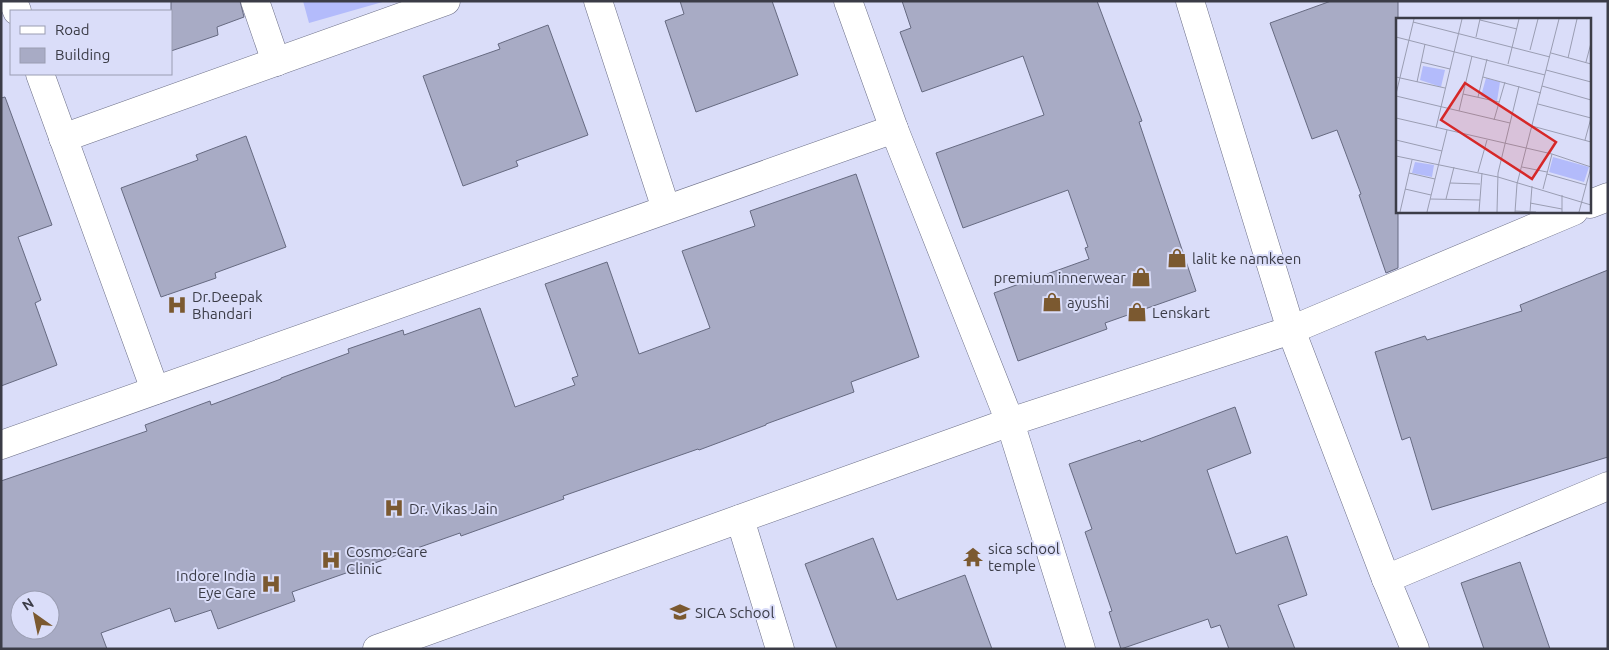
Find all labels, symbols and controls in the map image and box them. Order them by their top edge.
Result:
legend [10,10,172,75]
inset map [1396,18,1592,212]
text: Road [55,21,90,38]
text: Building [55,46,110,63]
shop icon: lalit ke namkeen [1166,247,1188,269]
place label: lalit ke namkeen [1192,250,1301,267]
shop icon: premium innerwear [1130,266,1152,288]
place label: premium innerwear [993,269,1126,286]
place label: Dr.Deepak Bhandari [192,288,263,322]
shop icon: ayushi [1041,291,1063,313]
hospital icon: Dr.Deepak Bhandari [166,294,188,316]
place label: ayushi [1067,294,1109,311]
shop icon: Lenskart [1126,301,1148,323]
place label: Lenskart [1152,304,1210,321]
hospital icon: Dr. Vikas Jain [383,497,405,519]
place label: Dr. Vikas Jain [409,500,498,517]
place label: sica school temple [988,540,1060,574]
place label: Cosmo-Care Clinic [346,543,427,577]
temple icon: sica school temple [962,546,984,568]
hospital icon: Cosmo-Care Clinic [320,549,342,571]
place label: Indore India Eye Care [176,567,256,601]
hospital icon: Indore India Eye Care [260,573,282,595]
north arrow [10,590,60,640]
text: N [19,595,37,614]
school or university icon: SICA School [669,601,691,623]
place label: SICA School [695,604,774,621]

